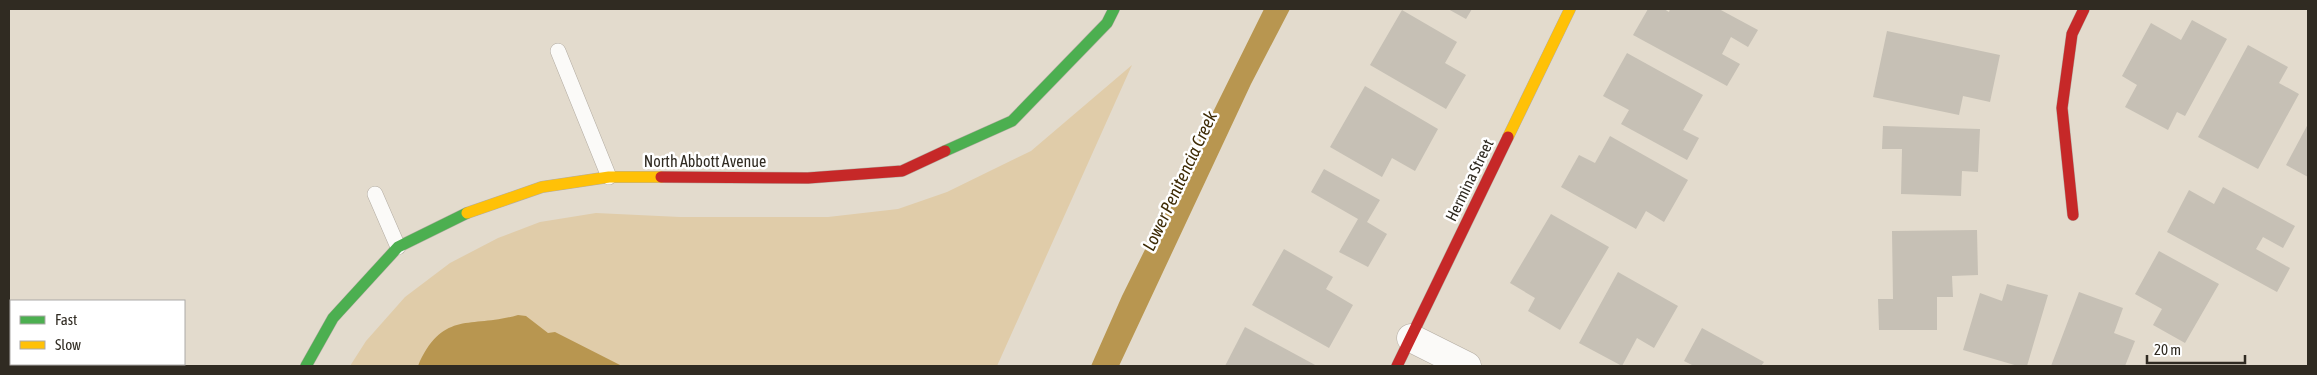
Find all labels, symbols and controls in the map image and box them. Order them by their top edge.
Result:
water label: Lower Penitencia Creek [1138,107,1222,254]
street label: Hermina Street [1441,136,1497,224]
street label: North Abbott Avenue [644,152,766,170]
legend [10,300,185,365]
text: Fast [55,311,77,328]
scale bar [2147,332,2244,364]
text: Slow [55,336,81,353]
text: 20 m [2154,341,2181,358]

